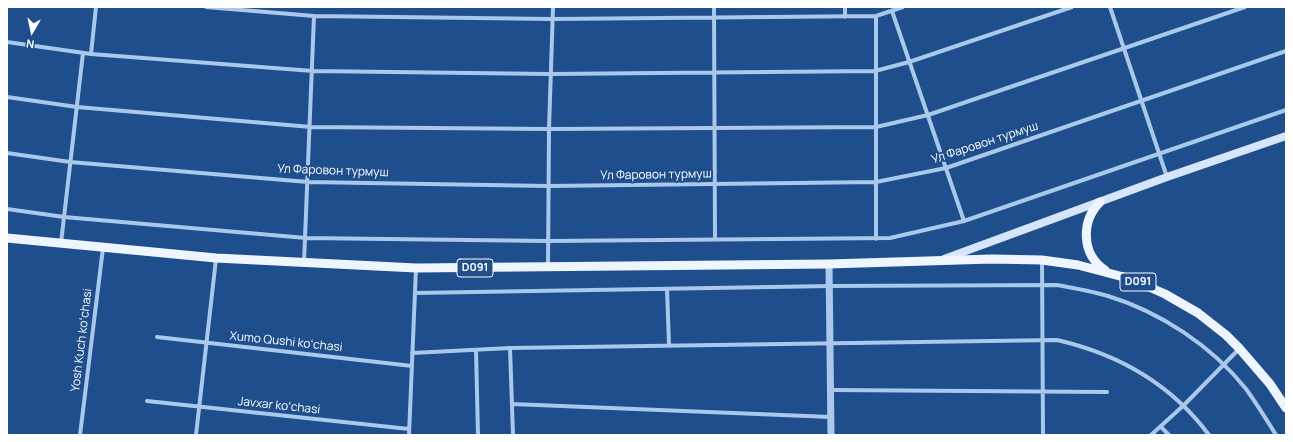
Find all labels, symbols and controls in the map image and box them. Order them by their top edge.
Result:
north arrow [12,12,52,52]
text: N [25,36,35,52]
street label: Ул Фаровон турмуш [930,119,1040,167]
street label: Ул Фаровон турмуш [277,162,389,180]
street label: Ул Фаровон турмуш [600,167,712,183]
road number: D091 [457,259,493,277]
road number: D091 [1120,273,1156,291]
street label: Yosh Kuch koʻchasi [69,288,95,392]
street label: Xumo Qushi koʻchasi [229,329,343,355]
street label: Javxar koʻchasi [237,395,321,417]

